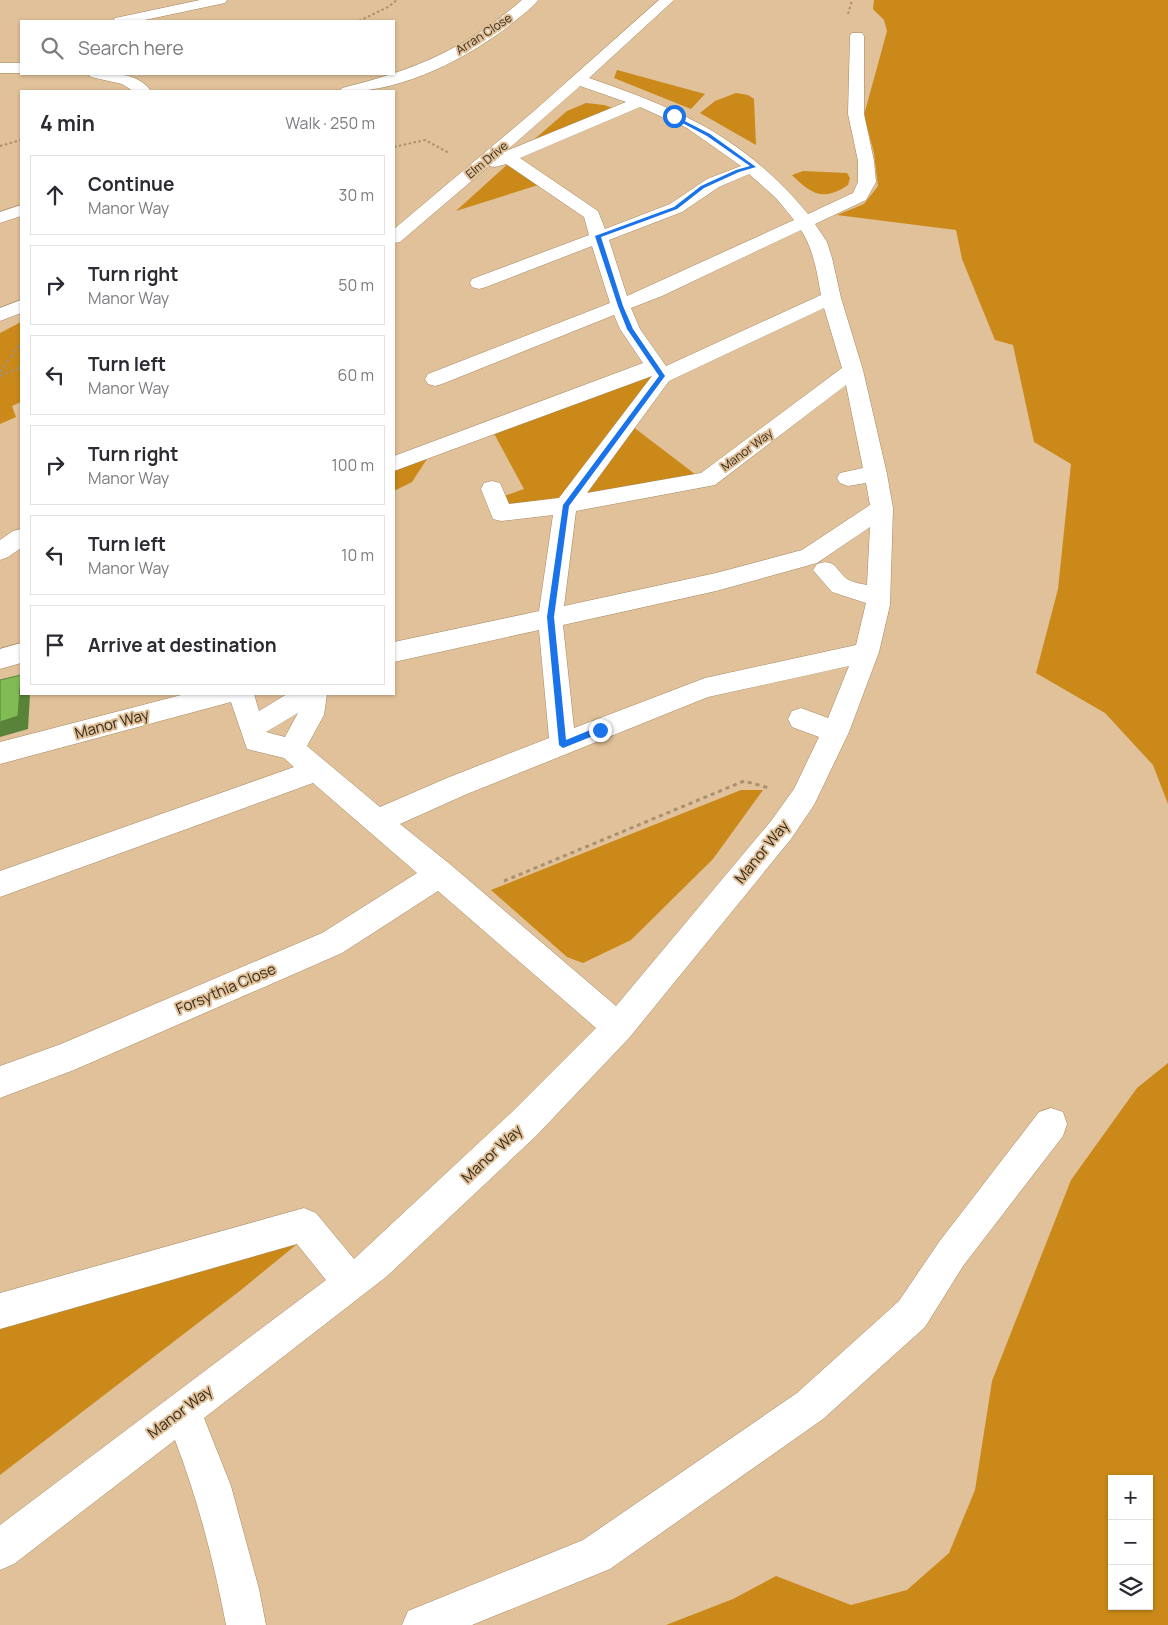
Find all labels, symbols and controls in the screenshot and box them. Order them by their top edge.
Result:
street label: Arran Close [452,9,515,58]
search box [20,20,395,75]
icon: search [38,34,66,62]
text: Search here [78,35,184,61]
route start [663,105,686,128]
text: 4 min [40,109,95,137]
text: Walk · 250 m [285,112,375,134]
street label: Elm Drive [462,137,511,182]
text: Continue [88,171,174,197]
icon: ahead [41,181,69,209]
text: 30 m [339,184,374,206]
text: Manor Way [88,197,169,219]
text: Turn right [88,261,178,287]
icon: right [41,271,69,299]
text: 50 m [338,274,374,296]
text: Manor Way [88,287,169,309]
text: Turn left [88,351,166,377]
icon: left [41,361,69,389]
text: 60 m [338,364,374,386]
text: Manor Way [88,377,169,399]
street label: Manor Way [717,424,777,475]
text: Turn right [88,441,178,467]
icon: right [41,451,69,479]
text: 100 m [331,454,374,476]
text: Manor Way [88,467,169,489]
text: Turn left [88,531,166,557]
icon: left [41,541,69,569]
text: 10 m [341,544,374,566]
text: Manor Way [88,557,169,579]
icon: arrive [41,631,69,659]
text: Arrive at destination [88,632,277,658]
street label: Manor Way [72,703,151,744]
route end [589,719,612,742]
street label: Manor Way [729,815,794,888]
street label: Forsythia Close [173,958,279,1019]
street label: Manor Way [457,1120,527,1187]
street label: Manor Way [143,1380,217,1443]
map controls [1108,1475,1153,1610]
button: + [1108,1475,1153,1520]
button: − [1108,1520,1153,1565]
button: layers [1108,1565,1153,1610]

